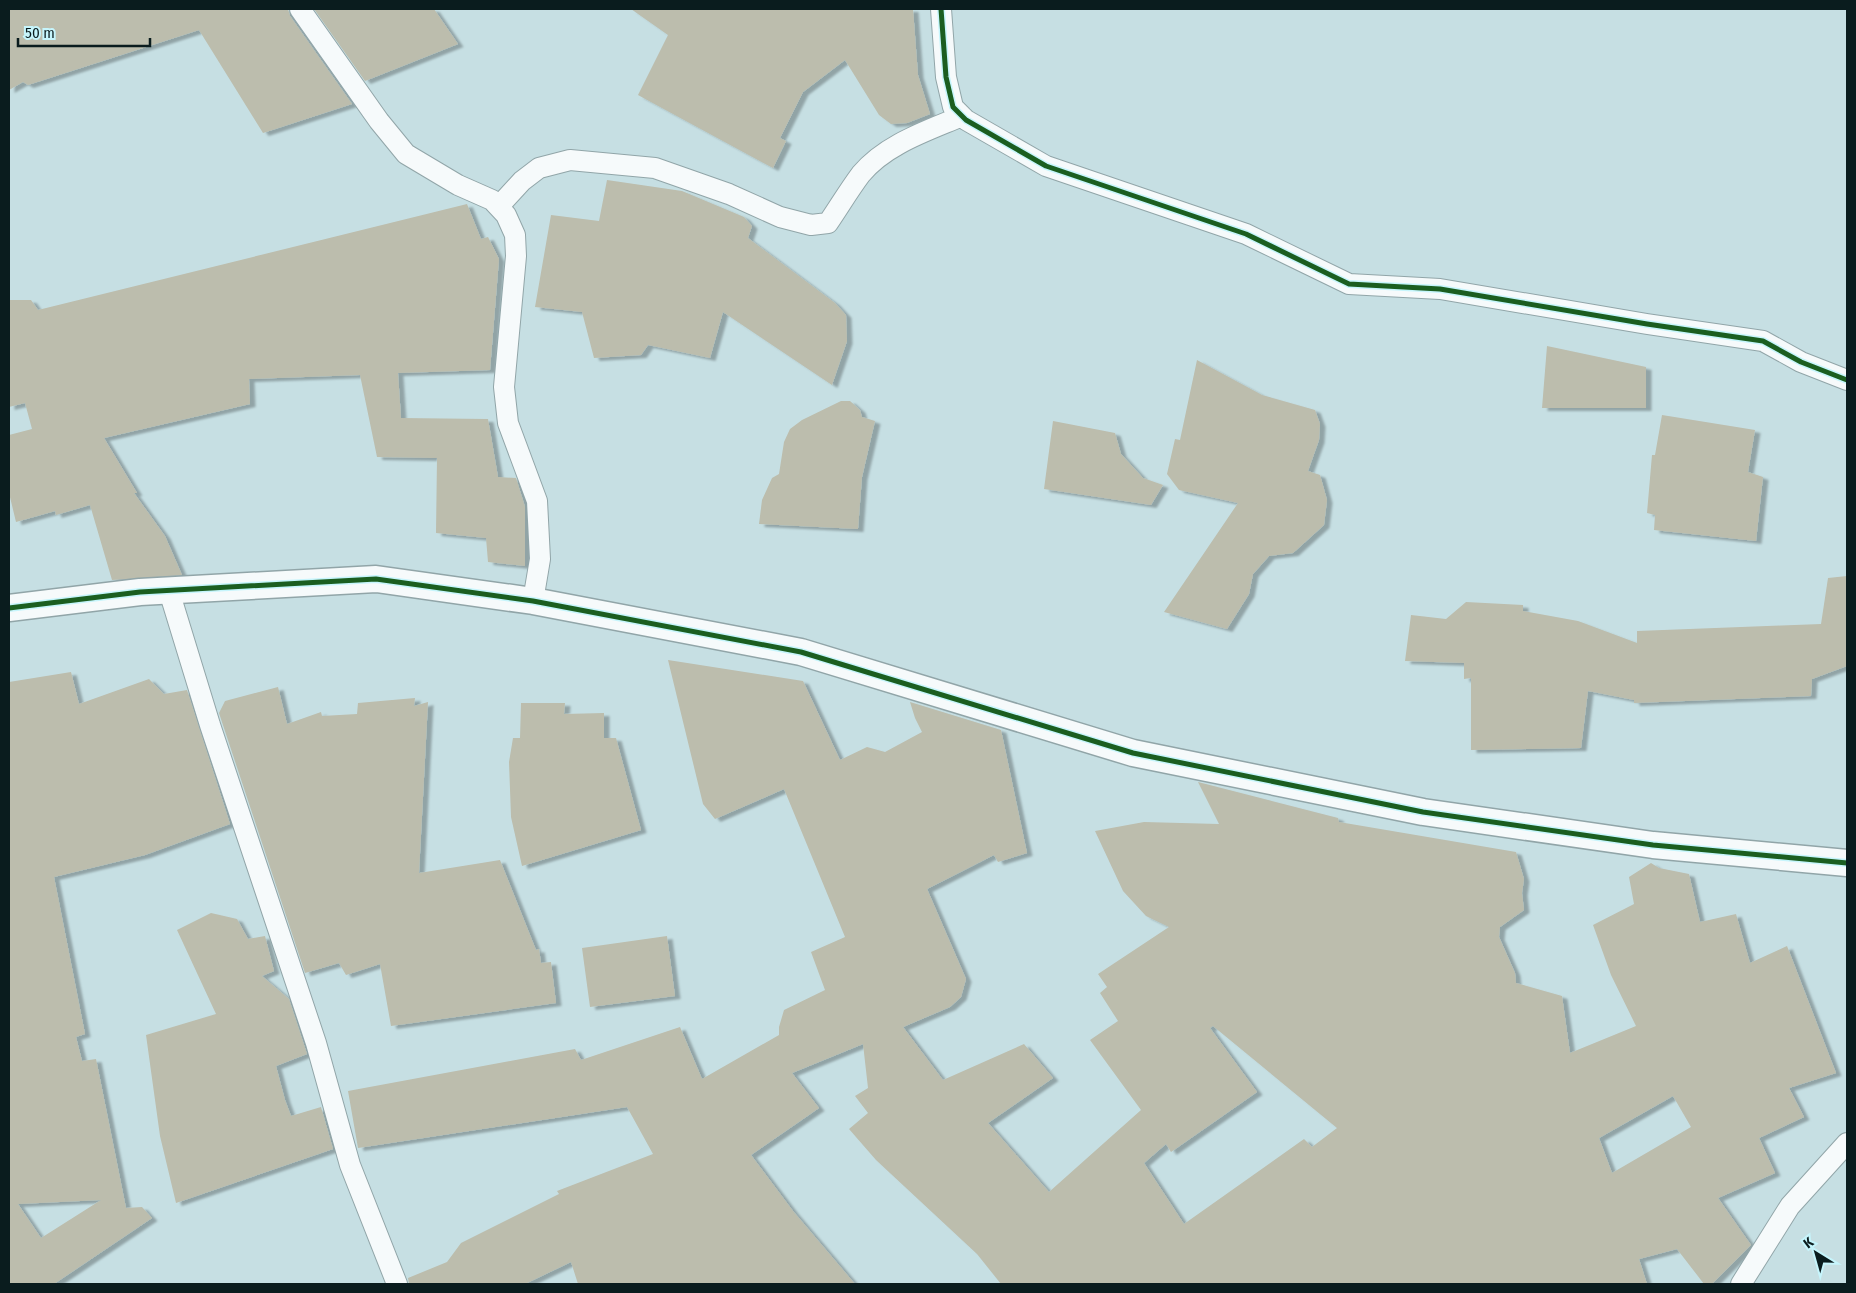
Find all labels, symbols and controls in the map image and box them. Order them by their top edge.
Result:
scale bar [18,15,150,47]
text: 50 m [25,24,55,42]
north arrow [1791,1228,1841,1278]
text: K [1800,1233,1818,1252]

